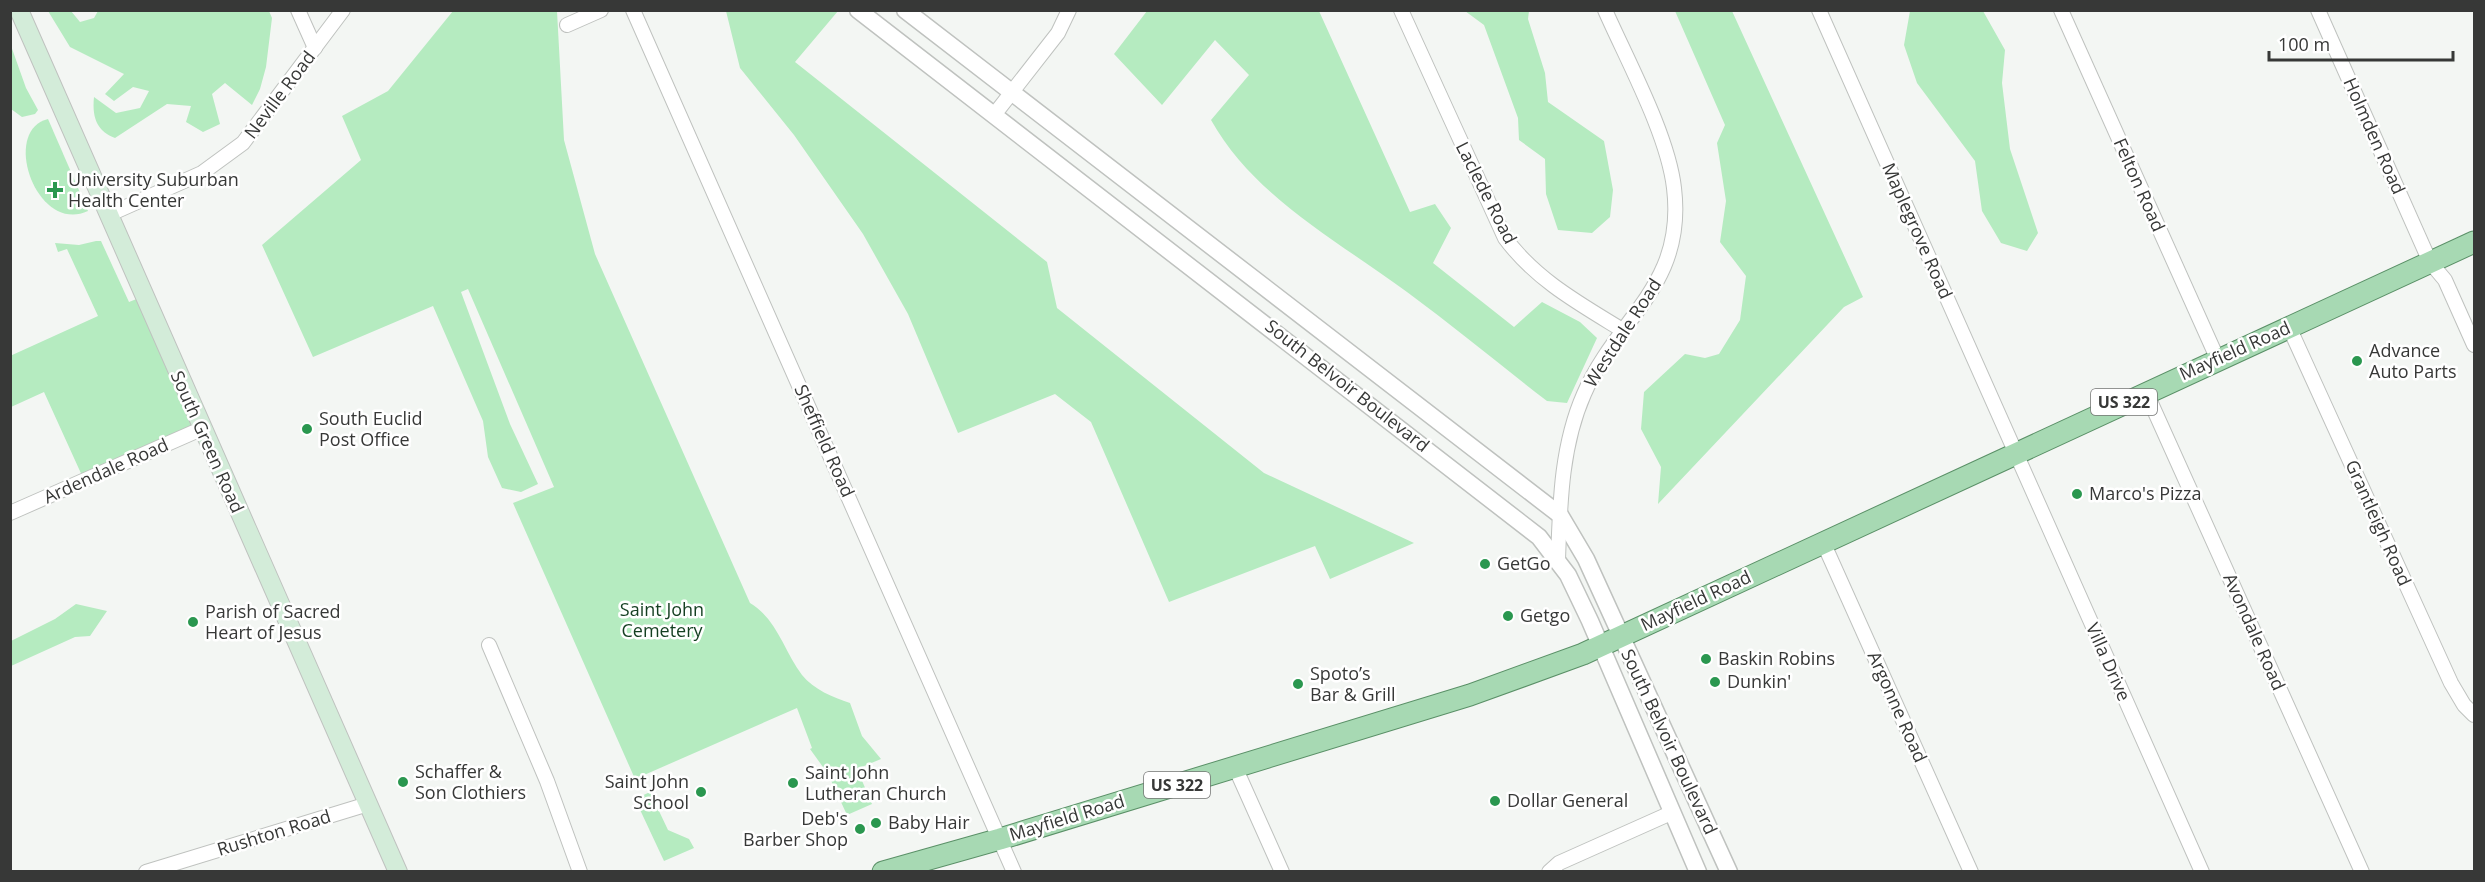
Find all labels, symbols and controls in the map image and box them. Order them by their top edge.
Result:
scale bar [2269,24,2454,62]
text: 100 m [2278,32,2330,56]
street label: Neville Road [238,46,320,143]
street label: Holmden Road [2339,74,2411,198]
street label: Felton Road [2109,134,2171,235]
street label: Laclede Road [1451,137,1523,248]
street label: Maplegrove Road [1877,159,1959,302]
place label: University Suburban Health Center [68,167,239,212]
marker: University Suburban Health Center [46,181,64,199]
street label: Westdale Road [1578,273,1666,391]
street label: South Belvoir Boulevard [1261,314,1435,457]
street label: Mayfield Road [2175,315,2294,385]
place label: Advance Auto Parts [2369,338,2457,383]
marker: Advance Auto Parts [2350,354,2364,368]
street label: South Green Road [166,367,250,516]
street label: Sheffield Road [789,380,860,501]
road number: US 322 [2091,389,2157,415]
place label: South Euclid Post Office [319,406,423,451]
marker: South Euclid Post Office [300,422,314,436]
street label: Ardendale Road [39,432,172,508]
street label: Grantleigh Road [2340,456,2417,589]
place label: Marco's Pizza [2089,481,2201,505]
marker: Marco's Pizza [2070,487,2084,501]
place label: GetGo [1497,551,1551,575]
marker: GetGo [1478,557,1492,571]
street label: Mayfield Road [1637,564,1755,636]
street label: Avondale Road [2218,569,2291,694]
park label: Saint John Cemetery [620,597,704,642]
place label: Parish of Sacred Heart of Jesus [205,599,341,644]
place label: Getgo [1520,603,1570,627]
marker: Getgo [1501,609,1515,623]
marker: Parish of Sacred Heart of Jesus [186,615,200,629]
street label: Villa Drive [2081,619,2137,704]
street label: South Belvoir Boulevard [1616,645,1723,838]
place label: Baskin Robins [1718,646,1835,670]
street label: Argonne Road [1863,647,1933,766]
marker: Baskin Robins [1699,652,1713,666]
place label: Spoto’s Bar & Grill [1310,661,1396,706]
place label: Dunkin' [1727,669,1791,693]
marker: Dunkin' [1708,675,1722,689]
marker: Spoto’s Bar & Grill [1291,677,1305,691]
place label: Schaffer & Son Clothiers [415,759,526,804]
place label: Saint John Lutheran Church [805,760,947,805]
place label: Saint John School [605,769,689,814]
road number: US 322 [1144,772,1210,798]
marker: Schaffer & Son Clothiers [396,775,410,789]
marker: Saint John Lutheran Church [786,776,800,790]
marker: Saint John School [694,785,708,799]
street label: Mayfield Road [1006,788,1127,846]
place label: Dollar General [1507,788,1628,812]
marker: Dollar General [1488,794,1502,808]
street label: Rushton Road [214,803,333,861]
place label: Deb's Barber Shop [743,806,848,851]
place label: Baby Hair [888,810,970,834]
marker: Baby Hair [869,816,883,830]
marker: Deb's Barber Shop [853,822,867,836]

